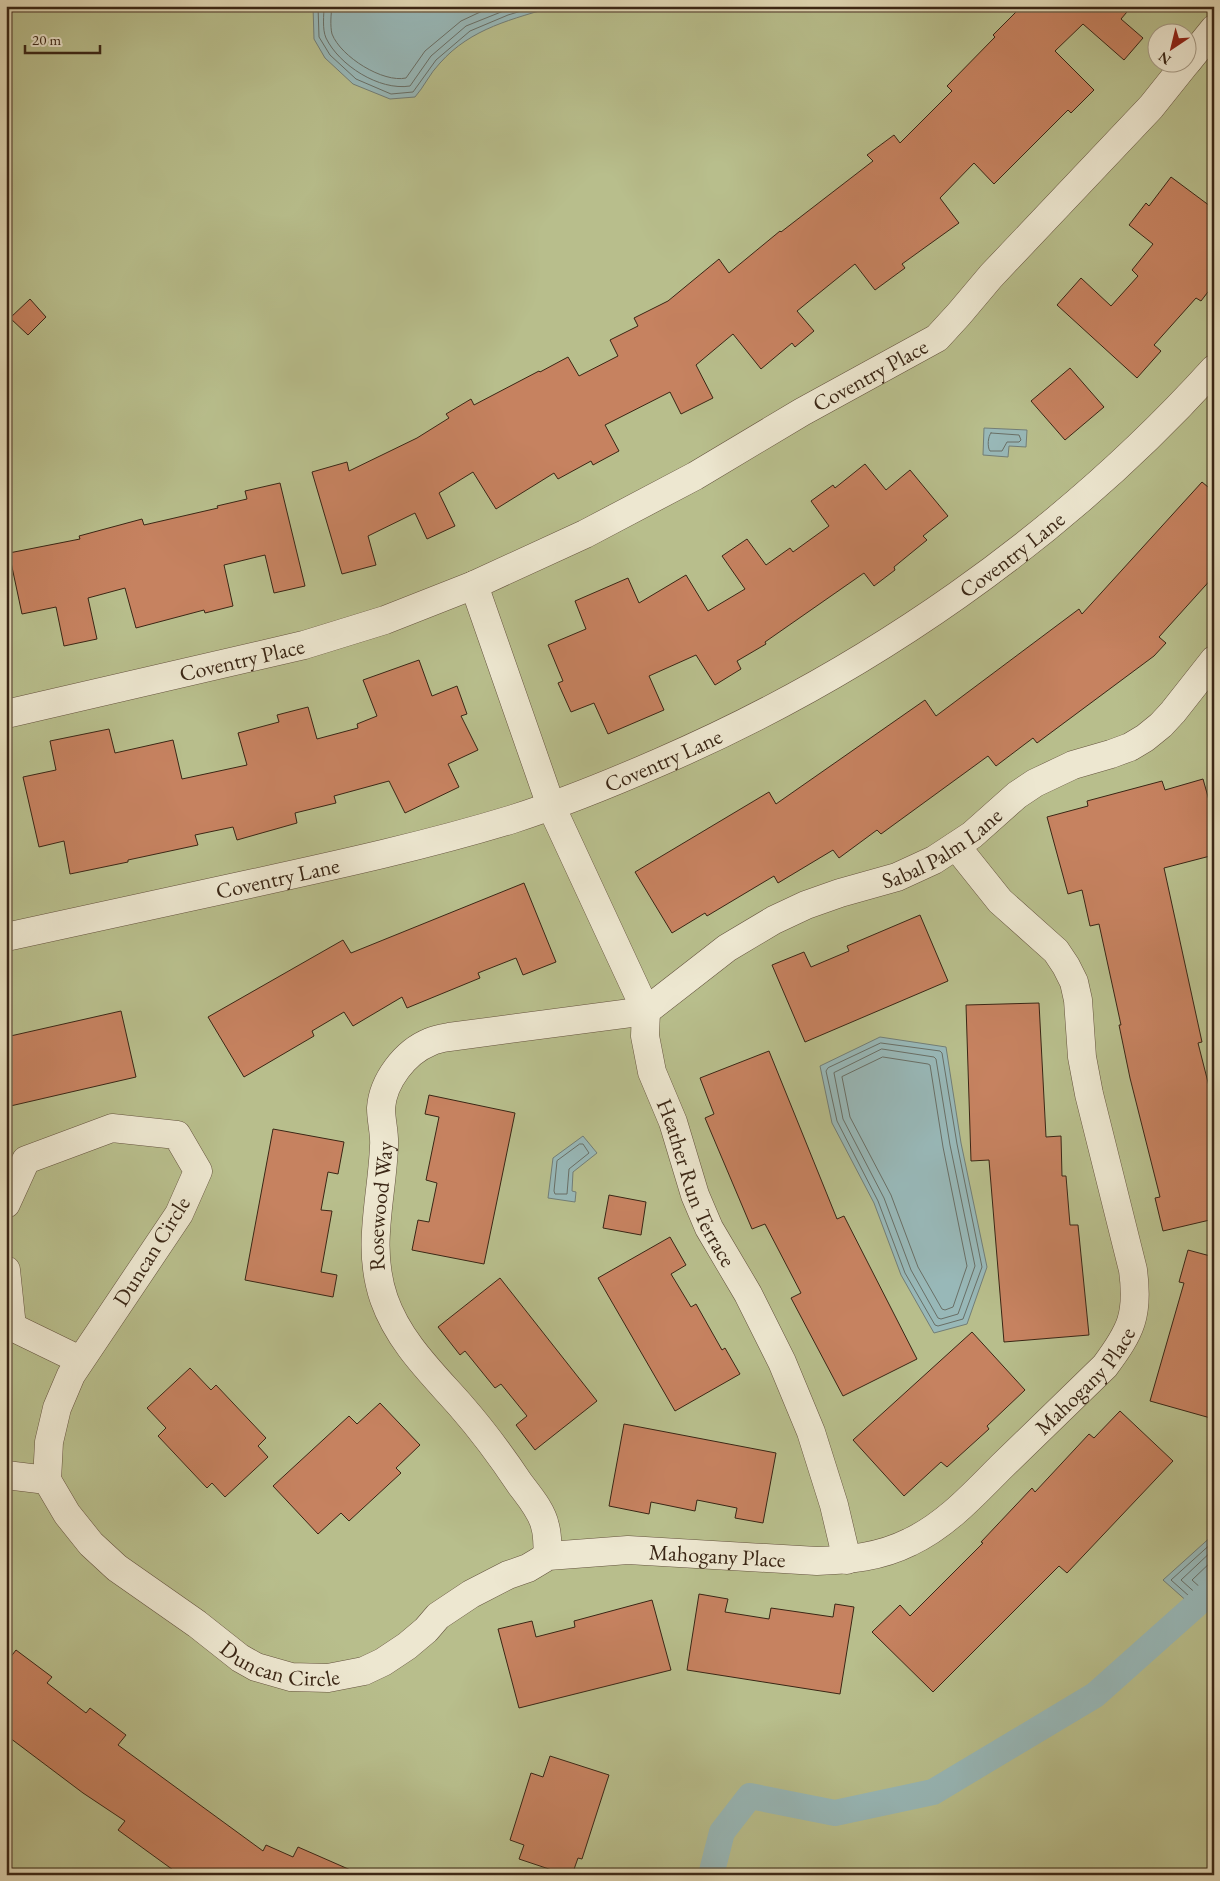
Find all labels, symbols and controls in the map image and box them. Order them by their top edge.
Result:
scale bar [25,22,100,54]
north arrow [1148,22,1198,72]
text: 20 m [32,30,61,49]
text: N [1154,48,1174,69]
street label: Coventry Place [807,332,933,418]
street label: Coventry Lane [954,505,1071,604]
street label: Coventry Place [177,631,307,688]
street label: Coventry Lane [600,722,727,799]
street label: Sabal Palm Lane [878,801,1009,896]
street label: Coventry Lane [213,850,343,906]
street label: Heather Run Terrace [650,1094,743,1272]
street label: Rosewood Way [361,1140,399,1272]
street label: Duncan Circle [106,1190,197,1312]
street label: Mahogany Place [1029,1322,1142,1441]
street label: Mahogany Place [648,1537,787,1574]
street label: Duncan Circle [214,1634,342,1693]

